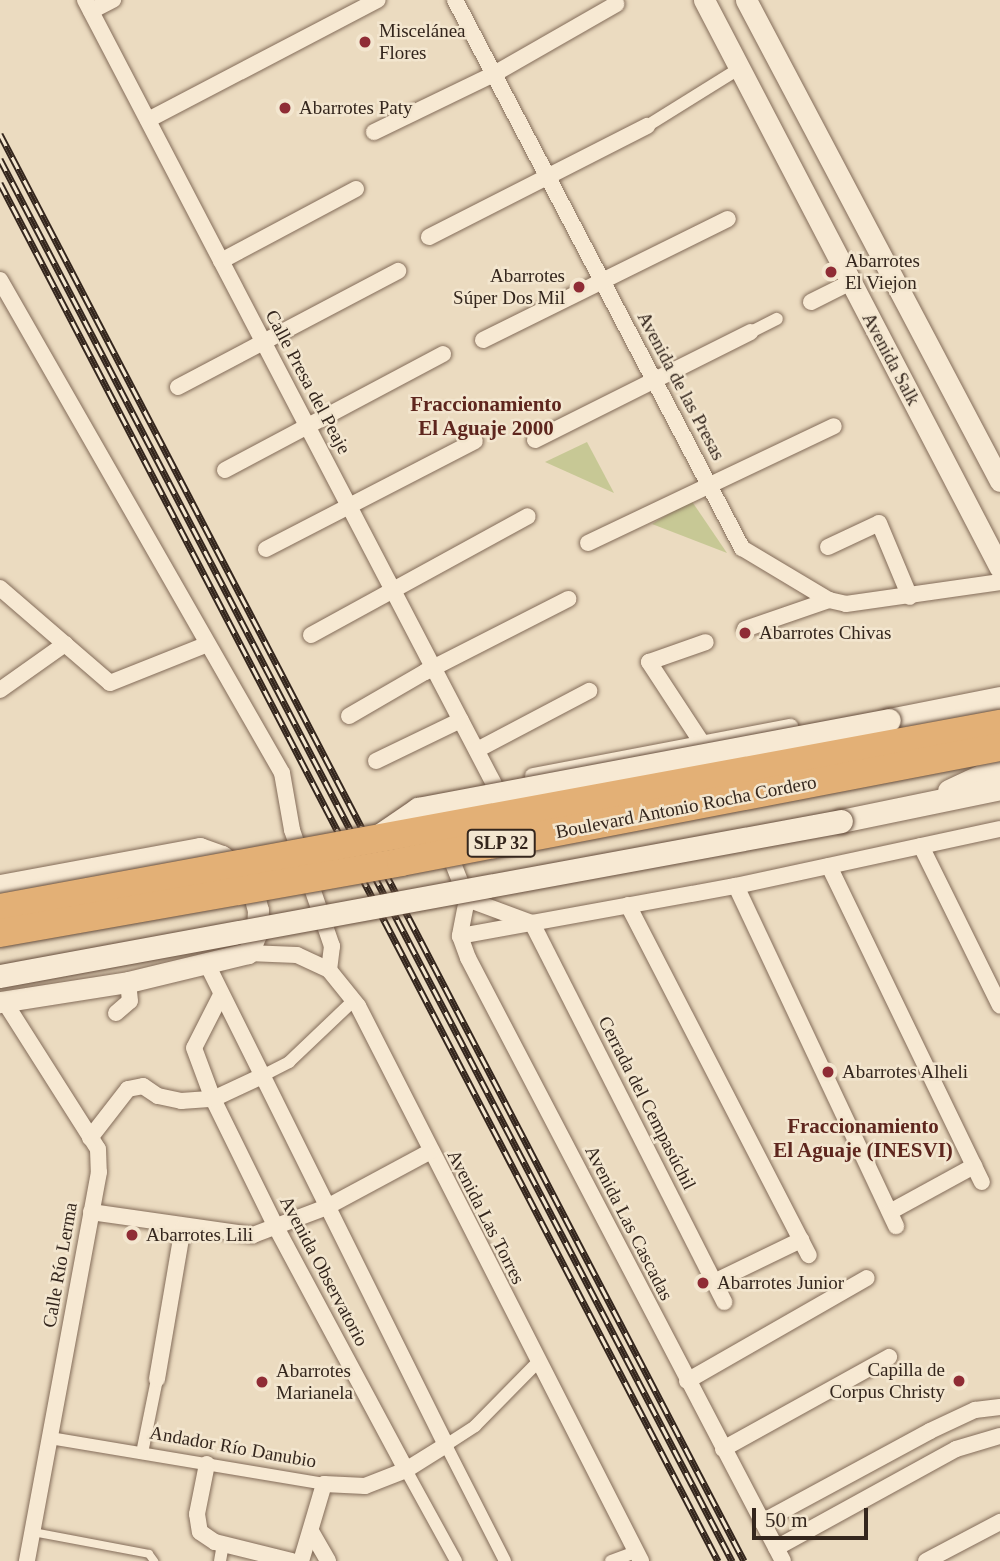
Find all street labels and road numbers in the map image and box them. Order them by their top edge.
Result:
street label: Calle Presa del Peaje [260,306,356,458]
street label: Avenida de las Presas [632,308,730,464]
street label: Avenida Salk [857,309,925,409]
street label: Boulevard Antonio Rocha Cordero [553,770,819,844]
road number: SLP 32 [466,828,536,858]
street label: Cerrada del Cempasúchil [593,1012,701,1194]
street label: Avenida Las Cascadas [580,1142,678,1304]
street label: Avenida Las Torres [442,1146,530,1288]
street label: Avenida Observatorio [275,1192,373,1350]
street label: Calle Río Lerma [38,1201,82,1329]
street label: Andador Río Danubio [148,1421,318,1473]

